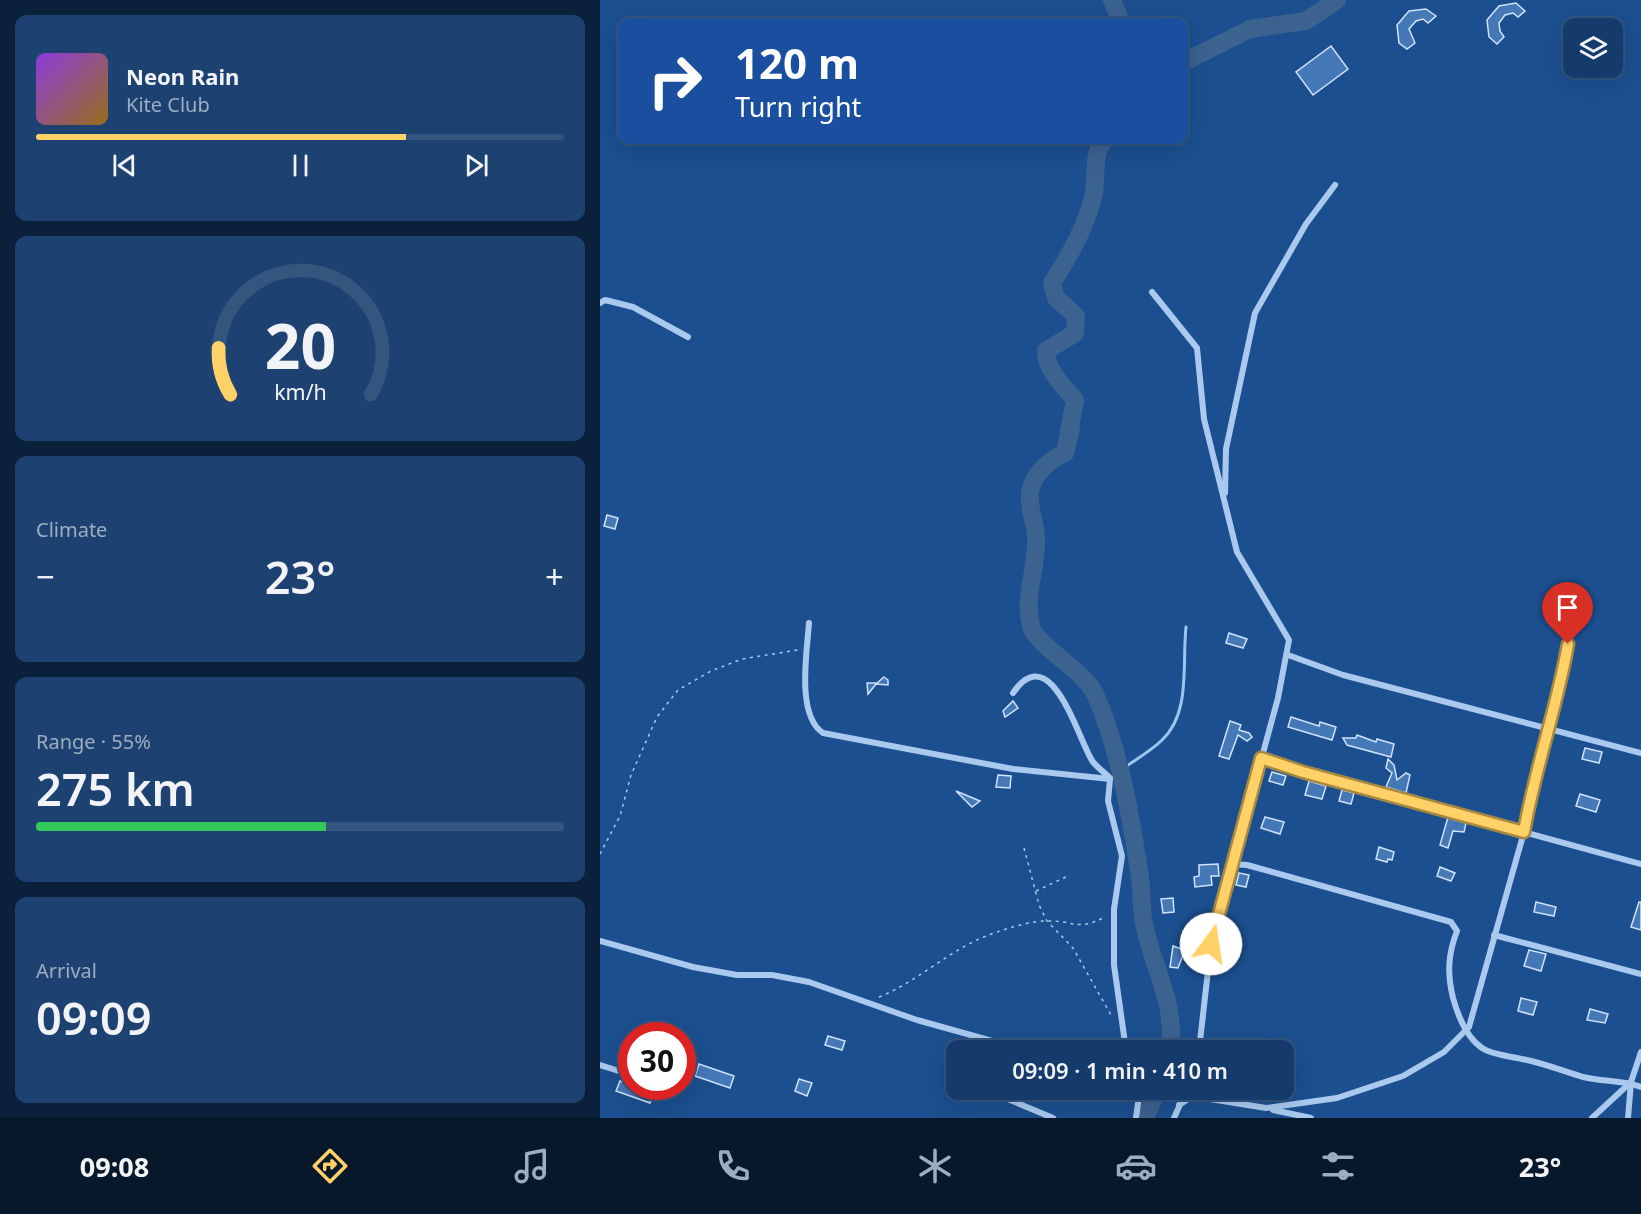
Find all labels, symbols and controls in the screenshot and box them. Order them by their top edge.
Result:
map controls [1563,18,1623,78]
button: layers [1563,18,1623,78]
text: 120 m [735,34,859,91]
icon: right [636,42,714,120]
text: Neon Rain [126,61,239,91]
text: Turn right [735,88,861,125]
text: Kite Club [126,91,210,118]
icon: previous [108,149,141,182]
icon: pause [284,149,317,182]
icon: next [460,149,493,182]
text: 20 [264,303,336,388]
text: km/h [274,378,326,407]
text: Climate [36,516,107,543]
text: 23° [265,546,335,607]
text: − [36,554,55,599]
text: + [545,554,564,599]
pin [1542,582,1593,644]
icon: arrive [1551,591,1584,624]
text: Range · 55% [36,728,151,755]
text: 275 km [36,758,195,819]
position arrow [1179,912,1243,976]
text: Arrival [36,957,97,984]
text: 09:09 [36,987,151,1048]
speed limit sign: 30 [618,1022,696,1100]
text: 09:09 · 1 min · 410 m [1012,1055,1228,1085]
icon: directions [309,1145,351,1187]
icon: music [511,1145,553,1187]
icon: phone [712,1145,754,1187]
icon: climate [914,1145,956,1187]
icon: car [1115,1145,1157,1187]
icon: filters [1317,1145,1359,1187]
text: 09:08 [80,1148,149,1185]
text: 23° [1519,1148,1561,1185]

